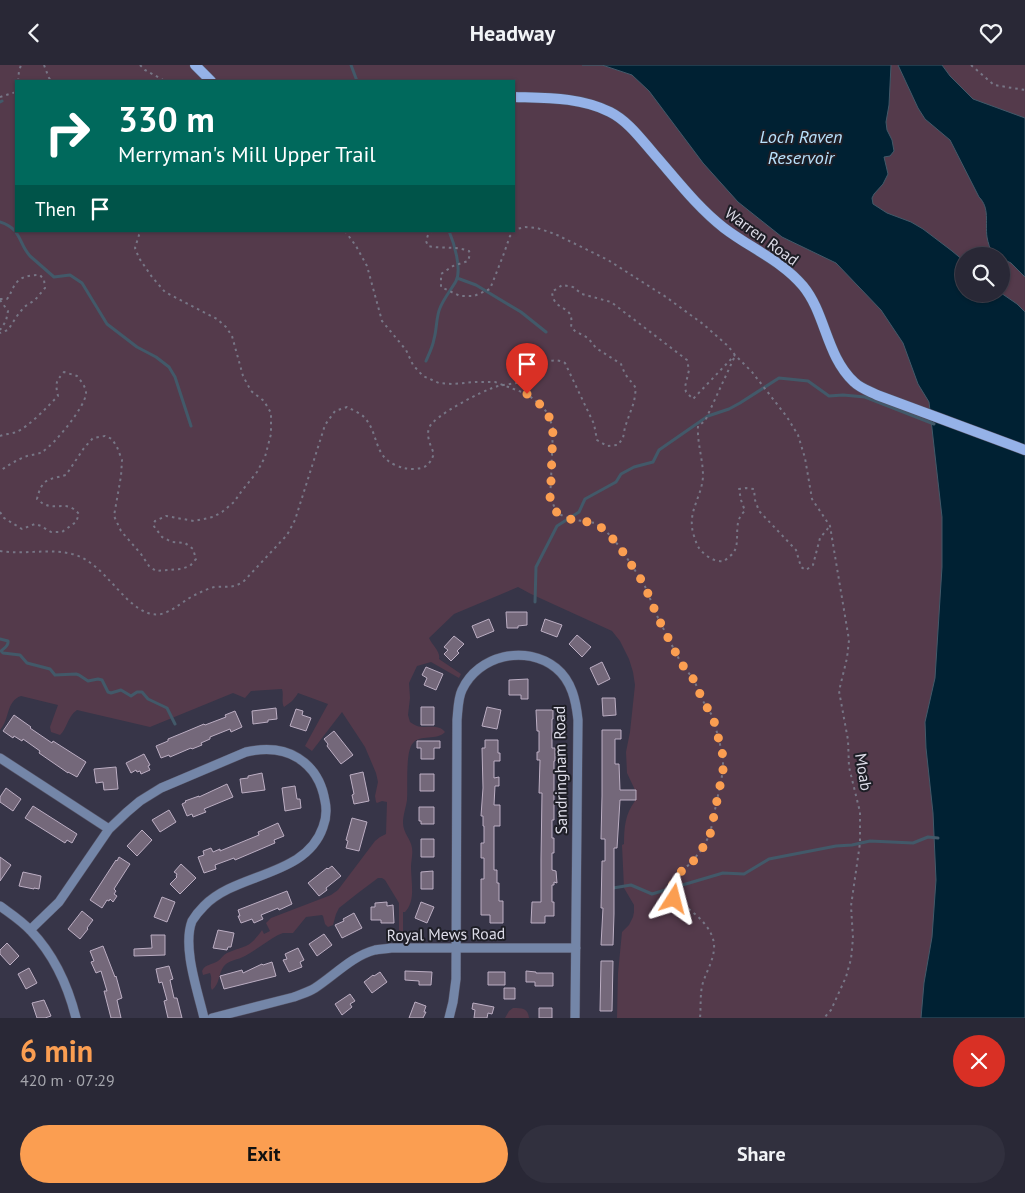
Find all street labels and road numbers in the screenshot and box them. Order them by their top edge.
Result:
street label: Warren Road [721,203,803,269]
street label: Sandringham Road [549,705,571,835]
street label: Moab [851,752,877,792]
street label: Royal Mews Road [386,923,506,945]

